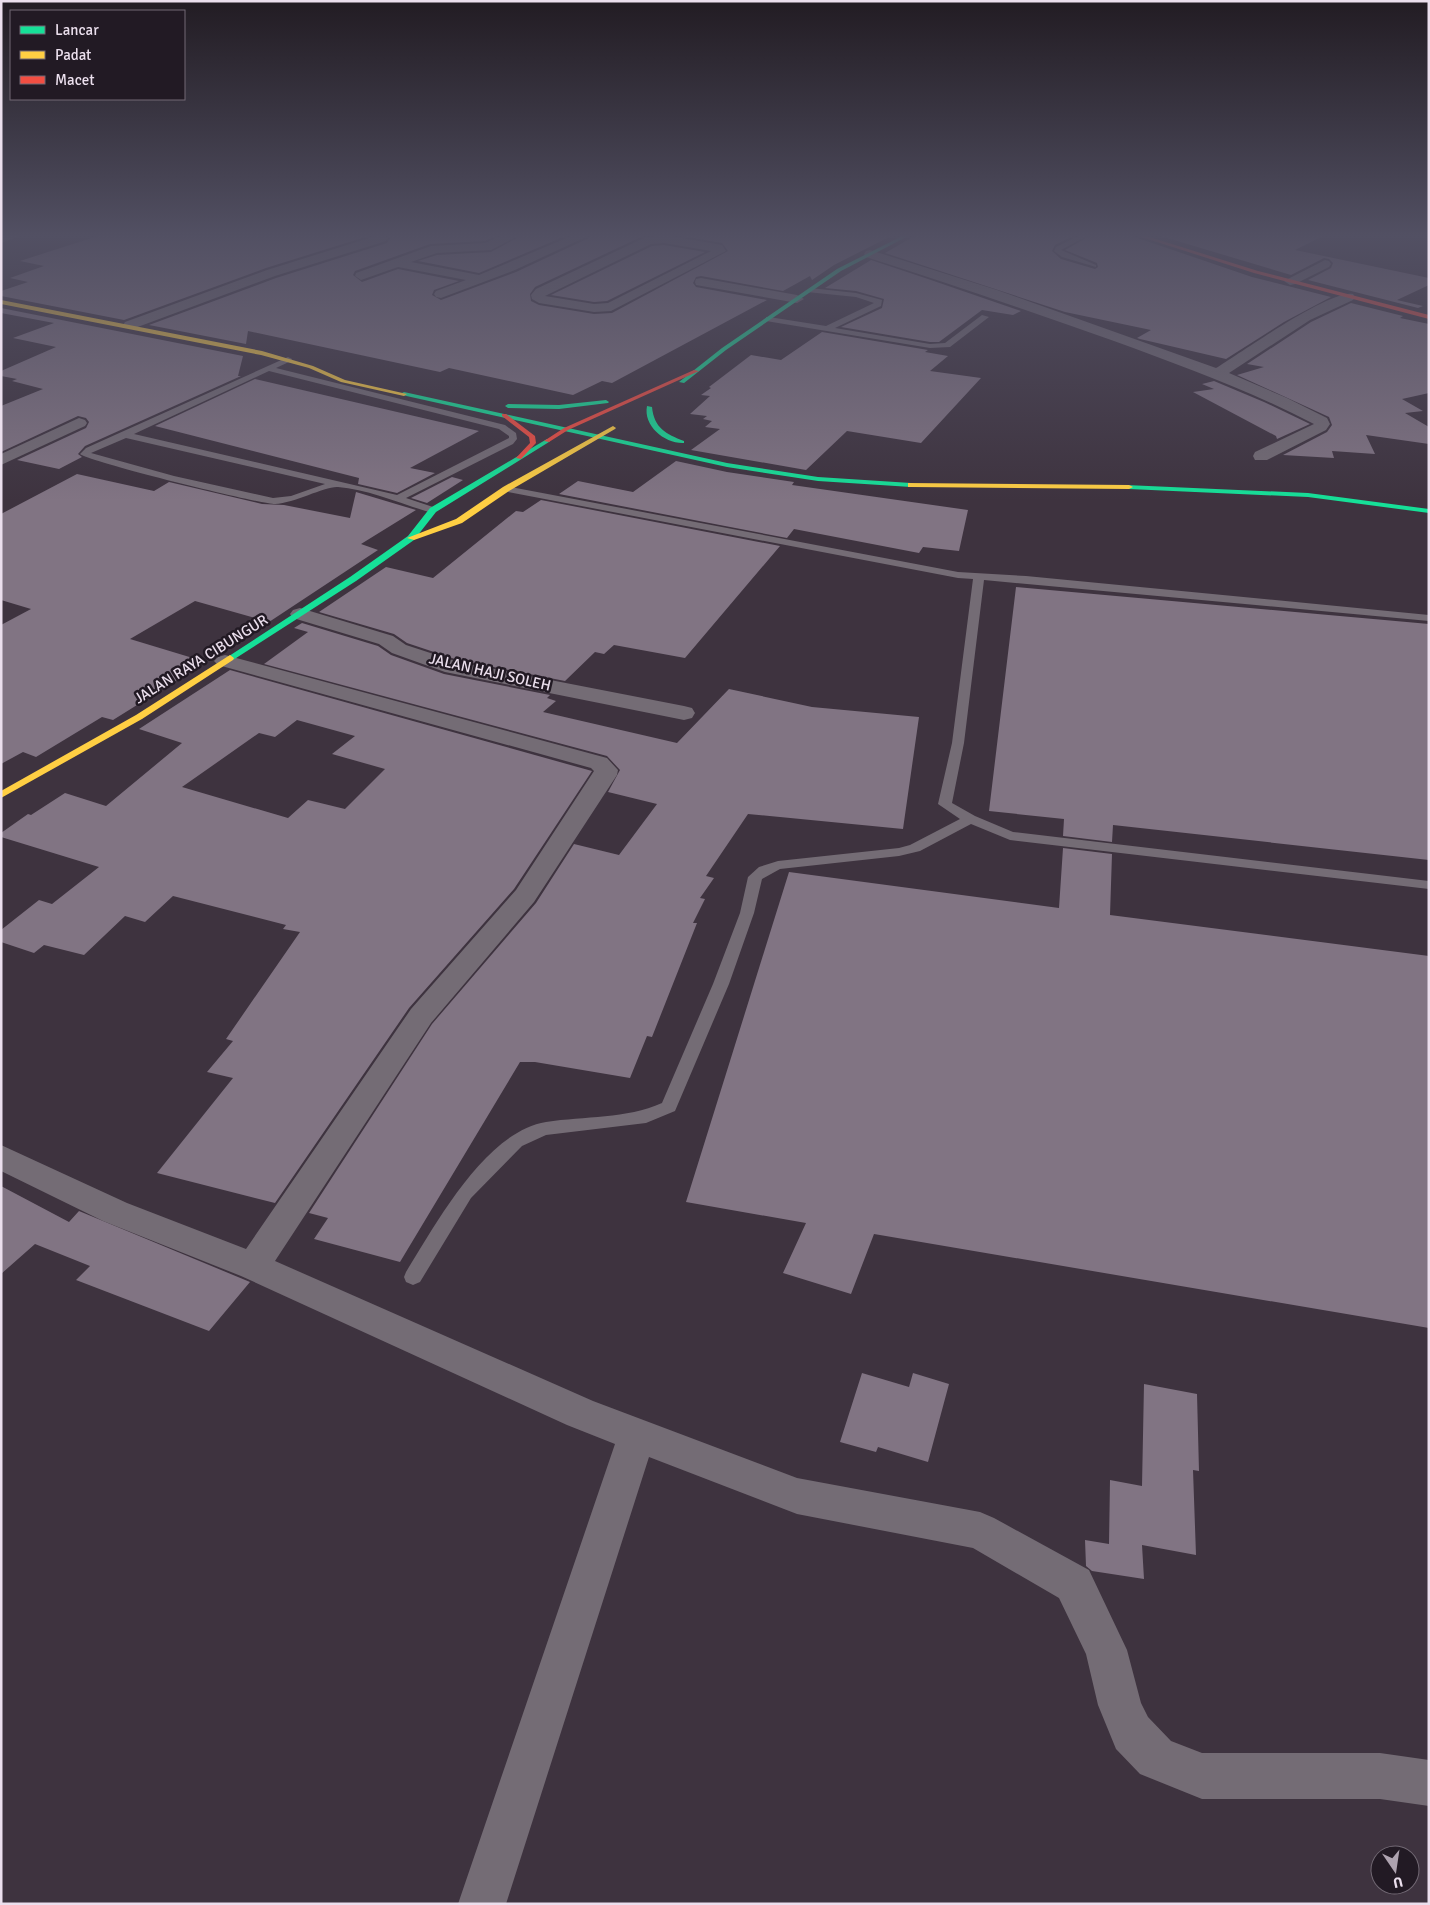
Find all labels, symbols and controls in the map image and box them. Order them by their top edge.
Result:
legend [10,10,185,100]
text: Lancar [55,21,99,39]
text: Padat [55,46,91,64]
text: Macet [55,71,94,89]
street label: JALAN RAYA CIBUNGUR [131,611,271,707]
street label: JALAN HAJI SOLEH [427,649,553,695]
north arrow [1370,1845,1420,1895]
text: U [1391,1873,1404,1892]

